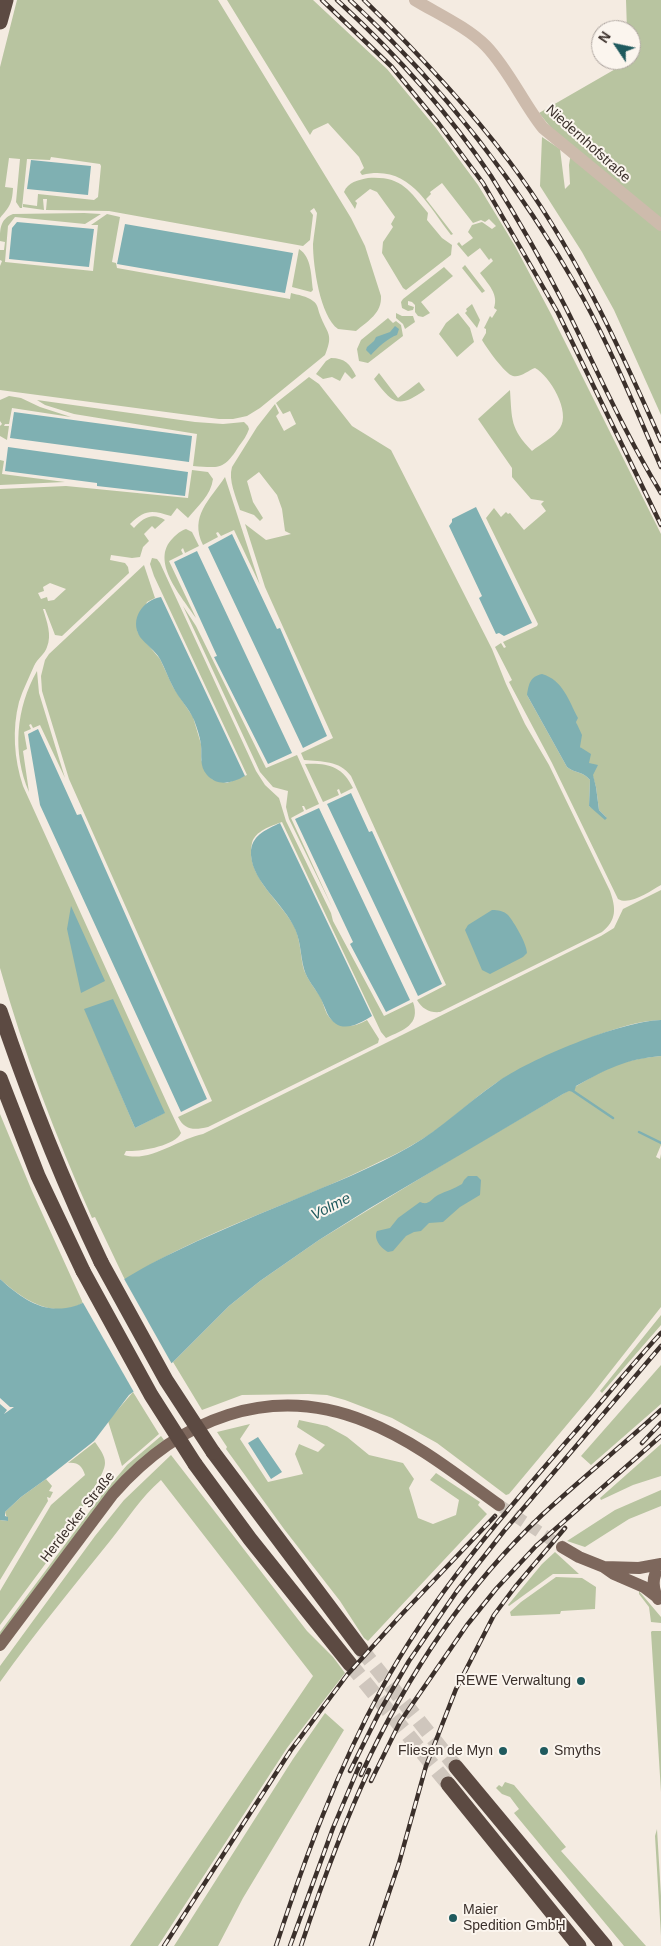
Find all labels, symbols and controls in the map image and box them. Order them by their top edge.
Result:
north arrow [591,20,641,70]
text: N [595,29,614,46]
street label: Niedernhofstraße [542,102,634,186]
water label: Volme [308,1189,354,1225]
street label: Herdecker Straße [37,1468,119,1566]
place label: REWE Verwaltung [456,1673,571,1689]
marker: REWE Verwaltung [575,1675,587,1687]
place label: Fliesen de Myn [398,1743,493,1759]
place label: Smyths [554,1743,601,1759]
marker: Fliesen de Myn [497,1745,509,1757]
marker: Smyths [538,1745,550,1757]
place label: Maier Spedition GmbH [463,1902,566,1934]
marker: Maier Spedition GmbH [447,1912,459,1924]

